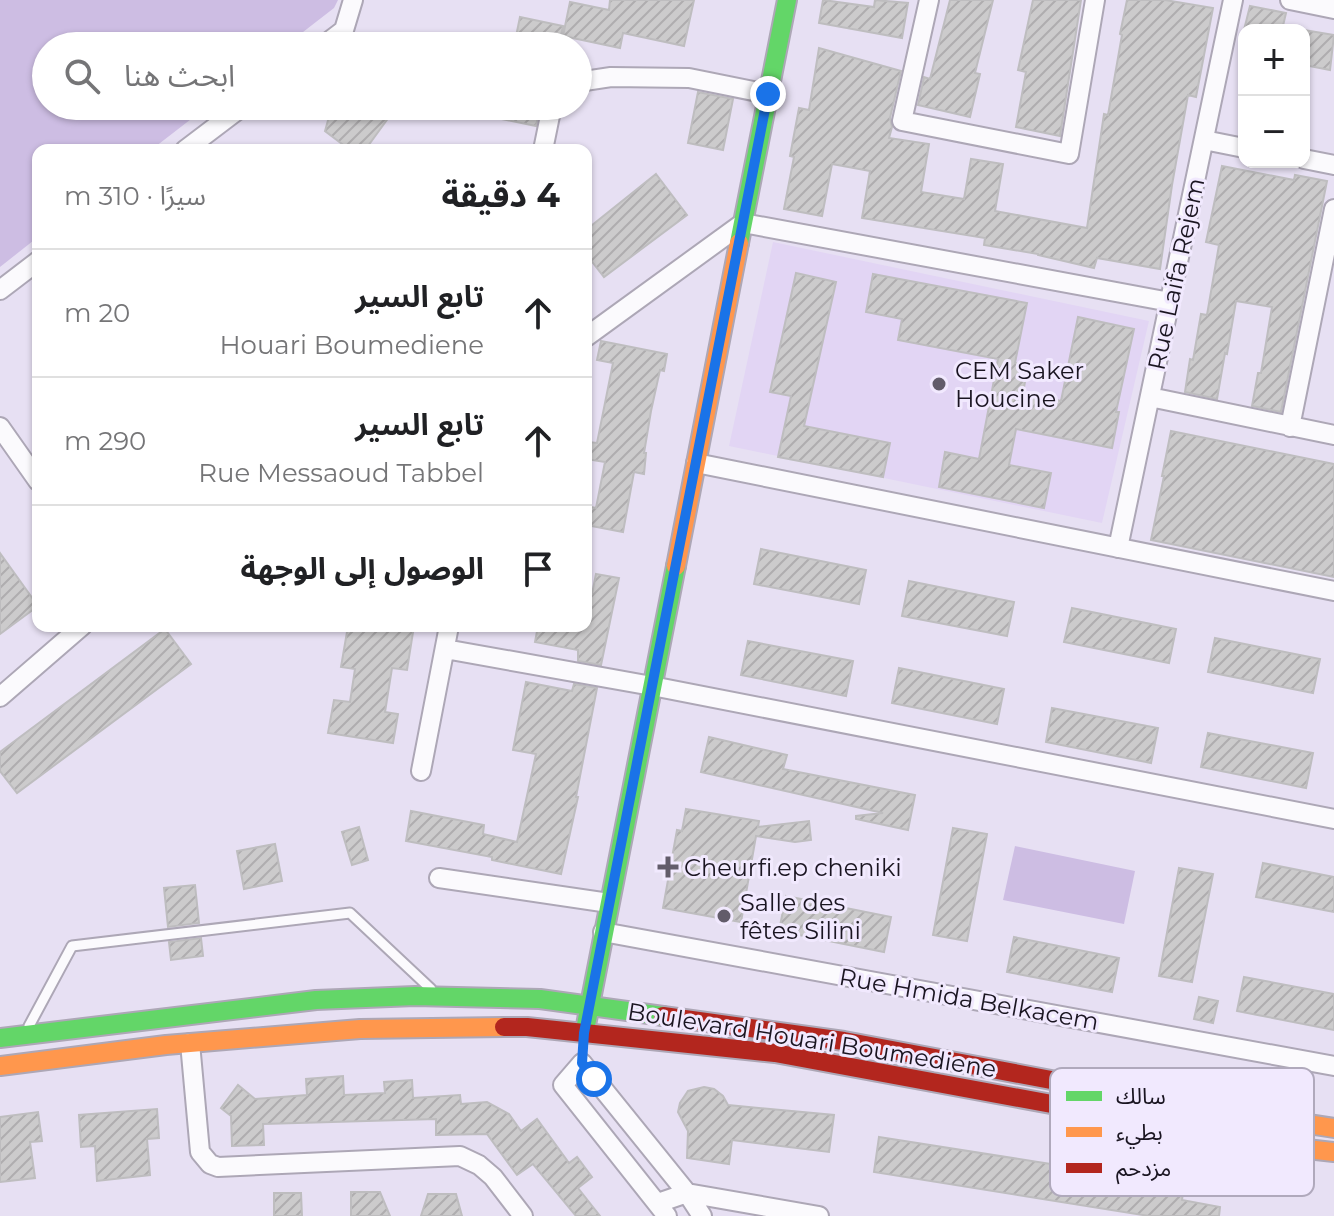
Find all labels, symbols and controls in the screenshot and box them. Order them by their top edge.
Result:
map controls [1238,24,1310,168]
button: + [1238,24,1310,96]
search box [32,32,592,120]
icon: search [60,54,104,98]
text: ابحث هنا [124,57,235,94]
route end [750,76,786,112]
button: − [1238,96,1310,168]
text: 4 دقيقة [441,174,560,216]
street label: Rue Laifa Rejem [1141,175,1211,373]
text: سيرًا · 310 m [64,180,206,212]
text: تابع السير [355,278,484,315]
icon: ahead [516,291,560,335]
text: 20 m [64,297,130,329]
text: Houari Boumediene [219,329,484,361]
place label: CEM Saker Houcine [955,356,1084,413]
marker: CEM Saker Houcine [930,375,948,393]
text: تابع السير [355,406,484,443]
icon: ahead [516,419,560,463]
text: 290 m [64,425,146,457]
text: Rue Messaoud Tabbel [198,457,484,489]
icon: arrive [516,547,560,591]
text: الوصول إلى الوجهة [240,550,484,587]
place label: Cheurfi.ep cheniki [684,853,902,882]
marker: Cheurfi.ep cheniki [659,858,677,876]
place label: Salle des fêtes Silini [740,888,861,945]
marker: Salle des fêtes Silini [715,907,733,925]
street label: Rue Hmida Belkacem [837,962,1101,1036]
street label: Boulevard Houari Boumediene [626,997,998,1083]
route start [576,1061,612,1097]
legend [1050,1068,1314,1196]
text: سالك [1116,1083,1166,1110]
text: بطيء [1116,1119,1163,1149]
text: مزدحم [1116,1155,1171,1185]

